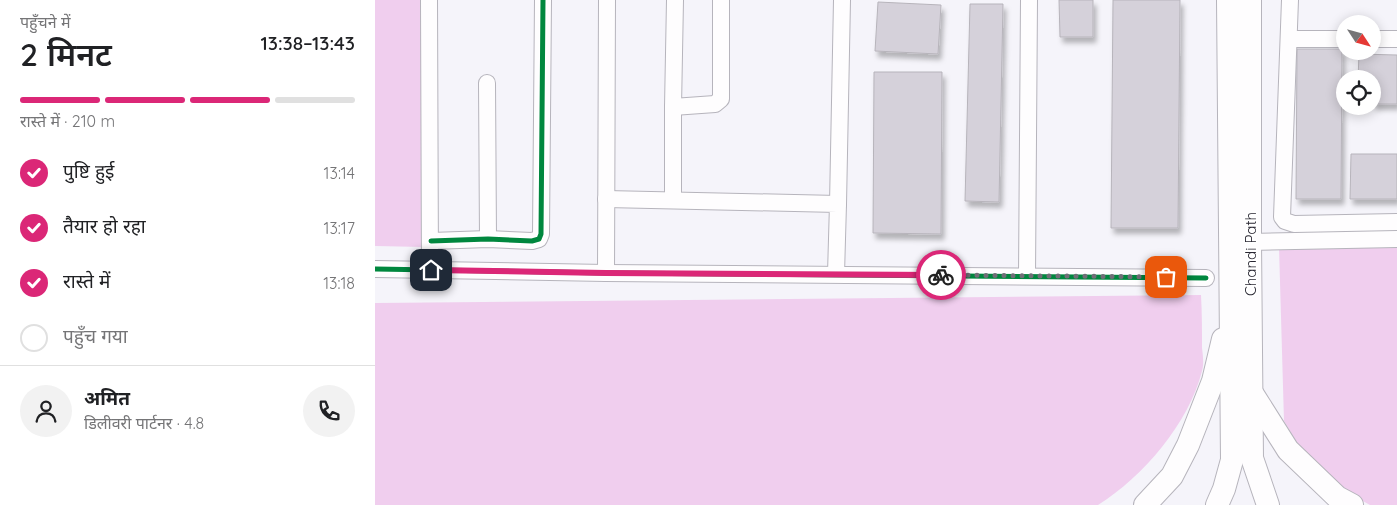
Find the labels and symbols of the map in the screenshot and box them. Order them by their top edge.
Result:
north arrow [1336,15,1381,60]
street label: Chandi Path [1241,212,1260,296]
pin [410,249,452,291]
courier [916,250,966,300]
pin [1145,256,1187,298]

